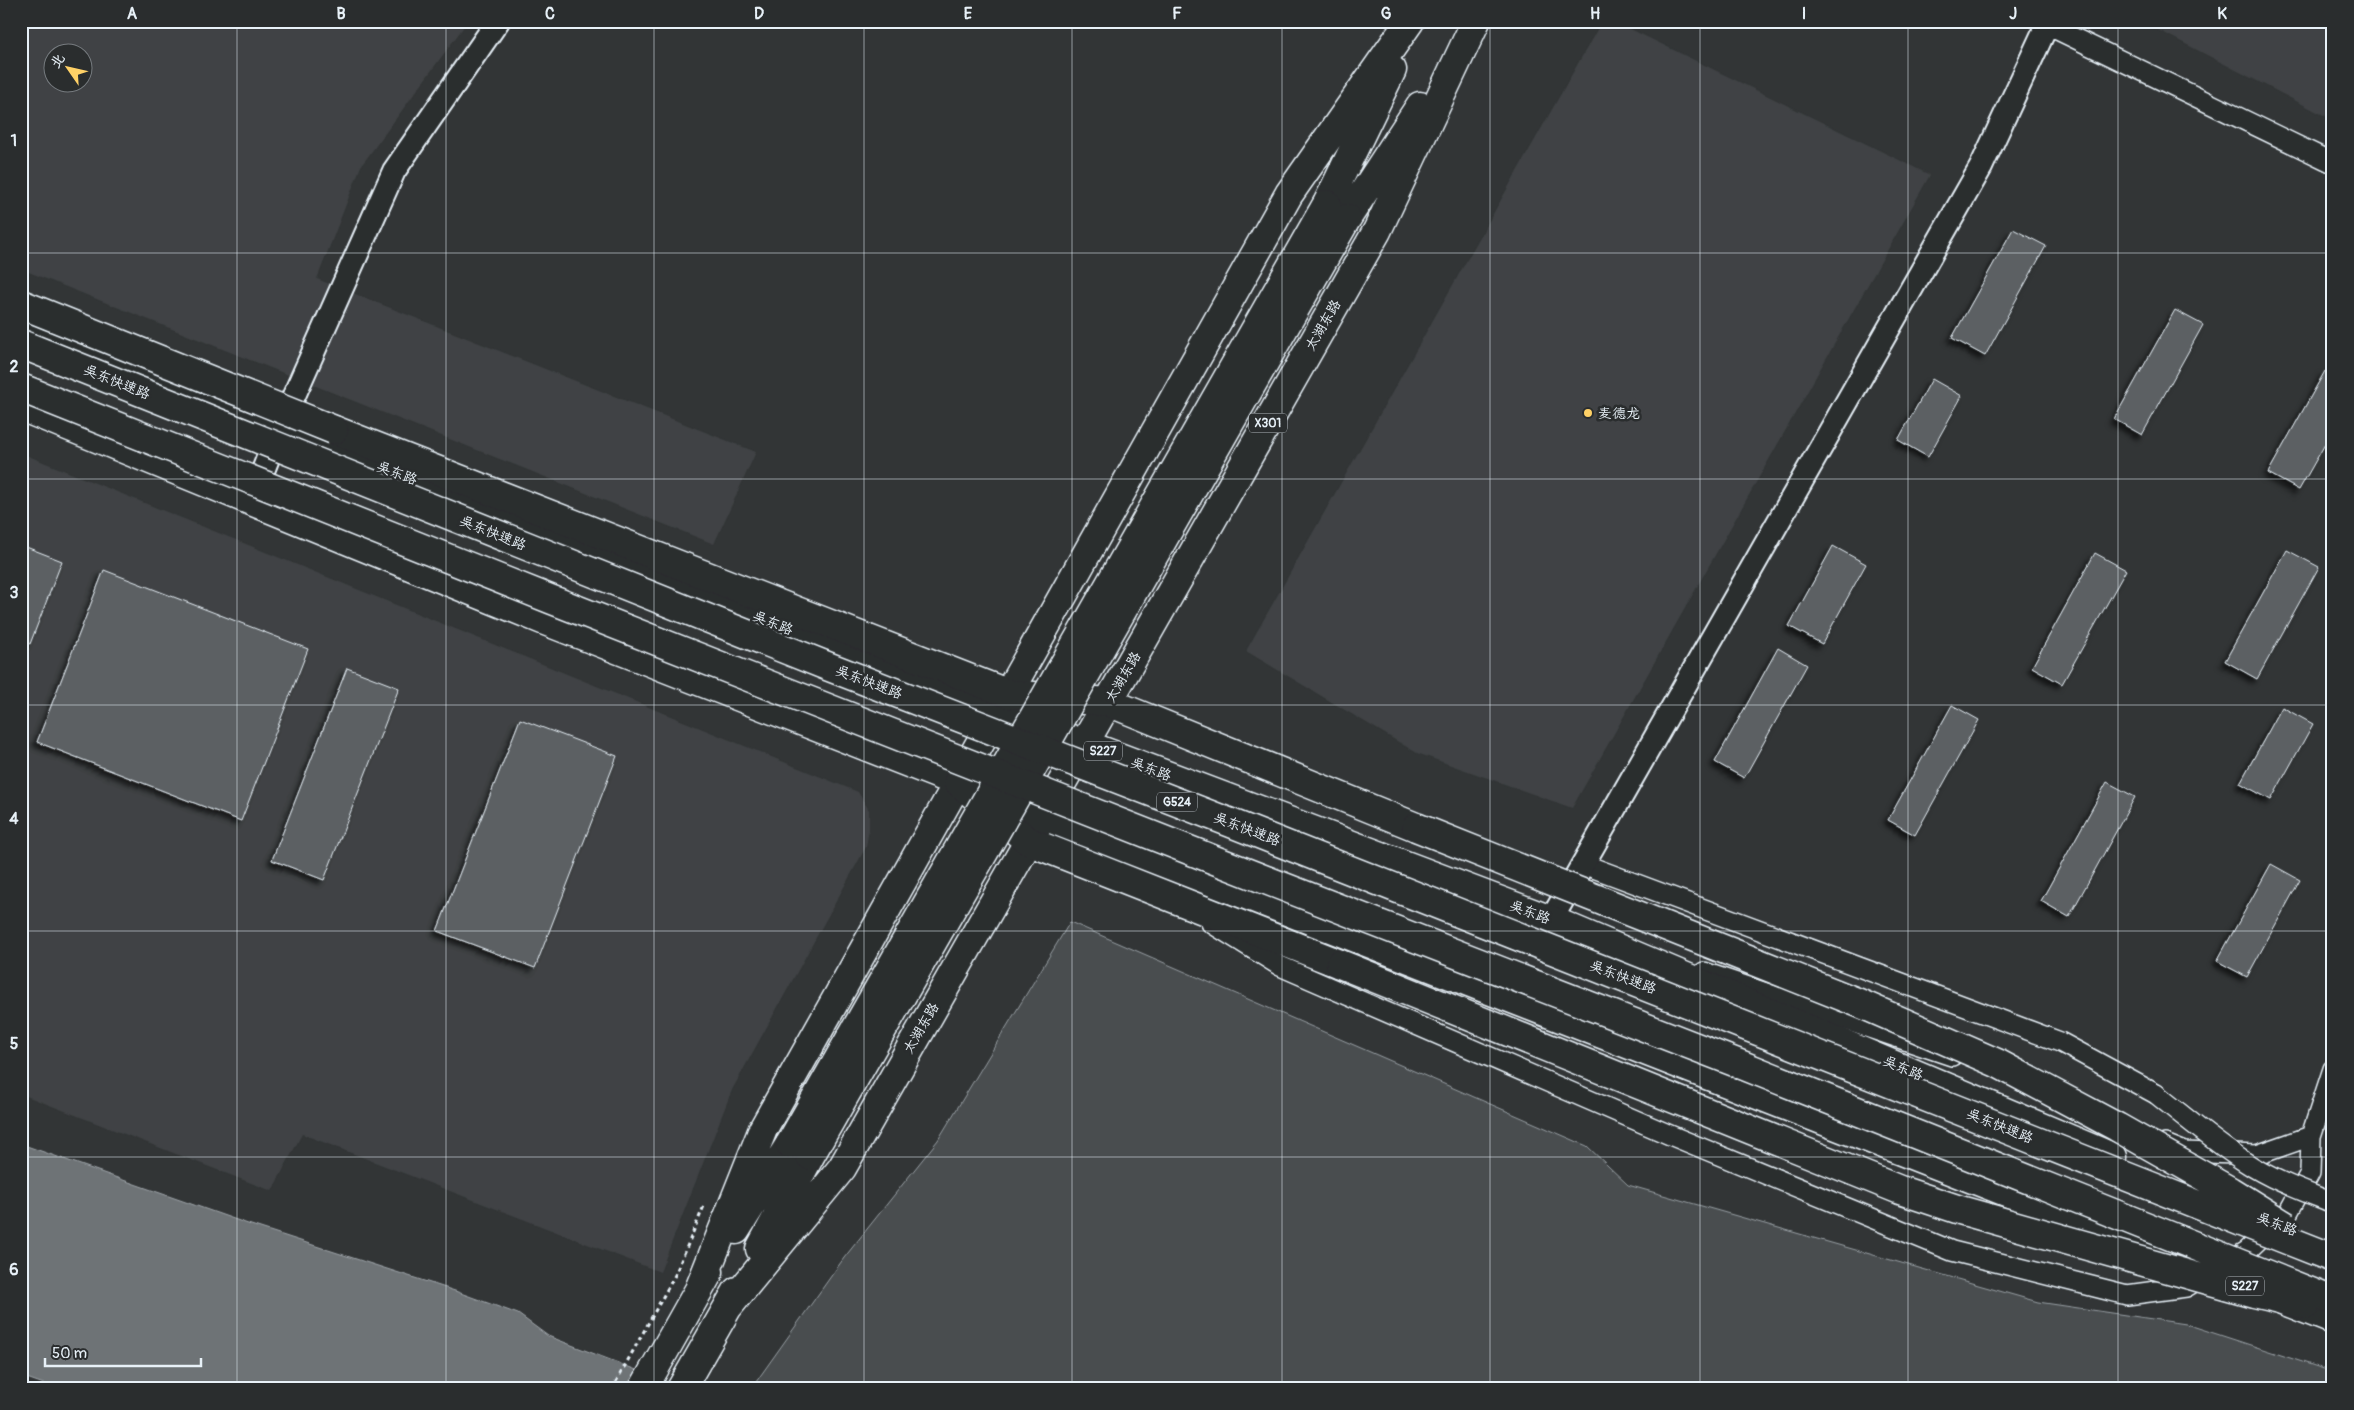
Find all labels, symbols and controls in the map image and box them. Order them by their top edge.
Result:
text: A [127,4,138,24]
text: B [336,4,346,24]
text: C [545,4,555,24]
text: D [754,4,764,24]
text: E [964,4,973,24]
text: F [1172,4,1182,24]
text: G [1381,4,1392,24]
text: H [1590,4,1600,24]
text: I [1802,4,1806,24]
text: J [2009,4,2017,24]
text: K [2217,4,2227,24]
north arrow [42,42,92,92]
text: 北 [47,50,69,72]
text: 1 [11,131,17,151]
street label: 太湖东路 [1302,297,1344,353]
text: 2 [10,357,19,377]
street label: 吴东快速路 [81,361,153,403]
place label: 麦德龙 [1598,405,1640,422]
marker: 麦德龙 [1582,407,1594,419]
road number: X301 [1249,413,1287,432]
street label: 吴东路 [374,458,420,488]
street label: 吴东快速路 [457,512,529,554]
text: 3 [10,583,19,603]
street label: 吴东路 [750,607,796,639]
street label: 太湖东路 [1102,649,1144,705]
street label: 吴东快速路 [833,662,905,702]
road number: S227 [1084,741,1122,760]
street label: 吴东路 [1128,754,1174,784]
road number: G524 [1157,792,1197,812]
text: 4 [9,809,19,829]
street label: 吴东快速路 [1211,809,1283,849]
street label: 吴东路 [1507,897,1553,927]
street label: 吴东快速路 [1587,957,1659,997]
street label: 太湖东路 [900,1000,942,1056]
text: 5 [10,1034,19,1054]
street label: 吴东路 [1880,1052,1926,1084]
street label: 吴东快速路 [1964,1105,2036,1147]
street label: 吴东路 [2254,1209,2300,1239]
text: 6 [9,1260,19,1280]
road number: S227 [2226,1276,2264,1295]
scale bar [45,1335,201,1367]
text: 50 m [52,1344,87,1363]

